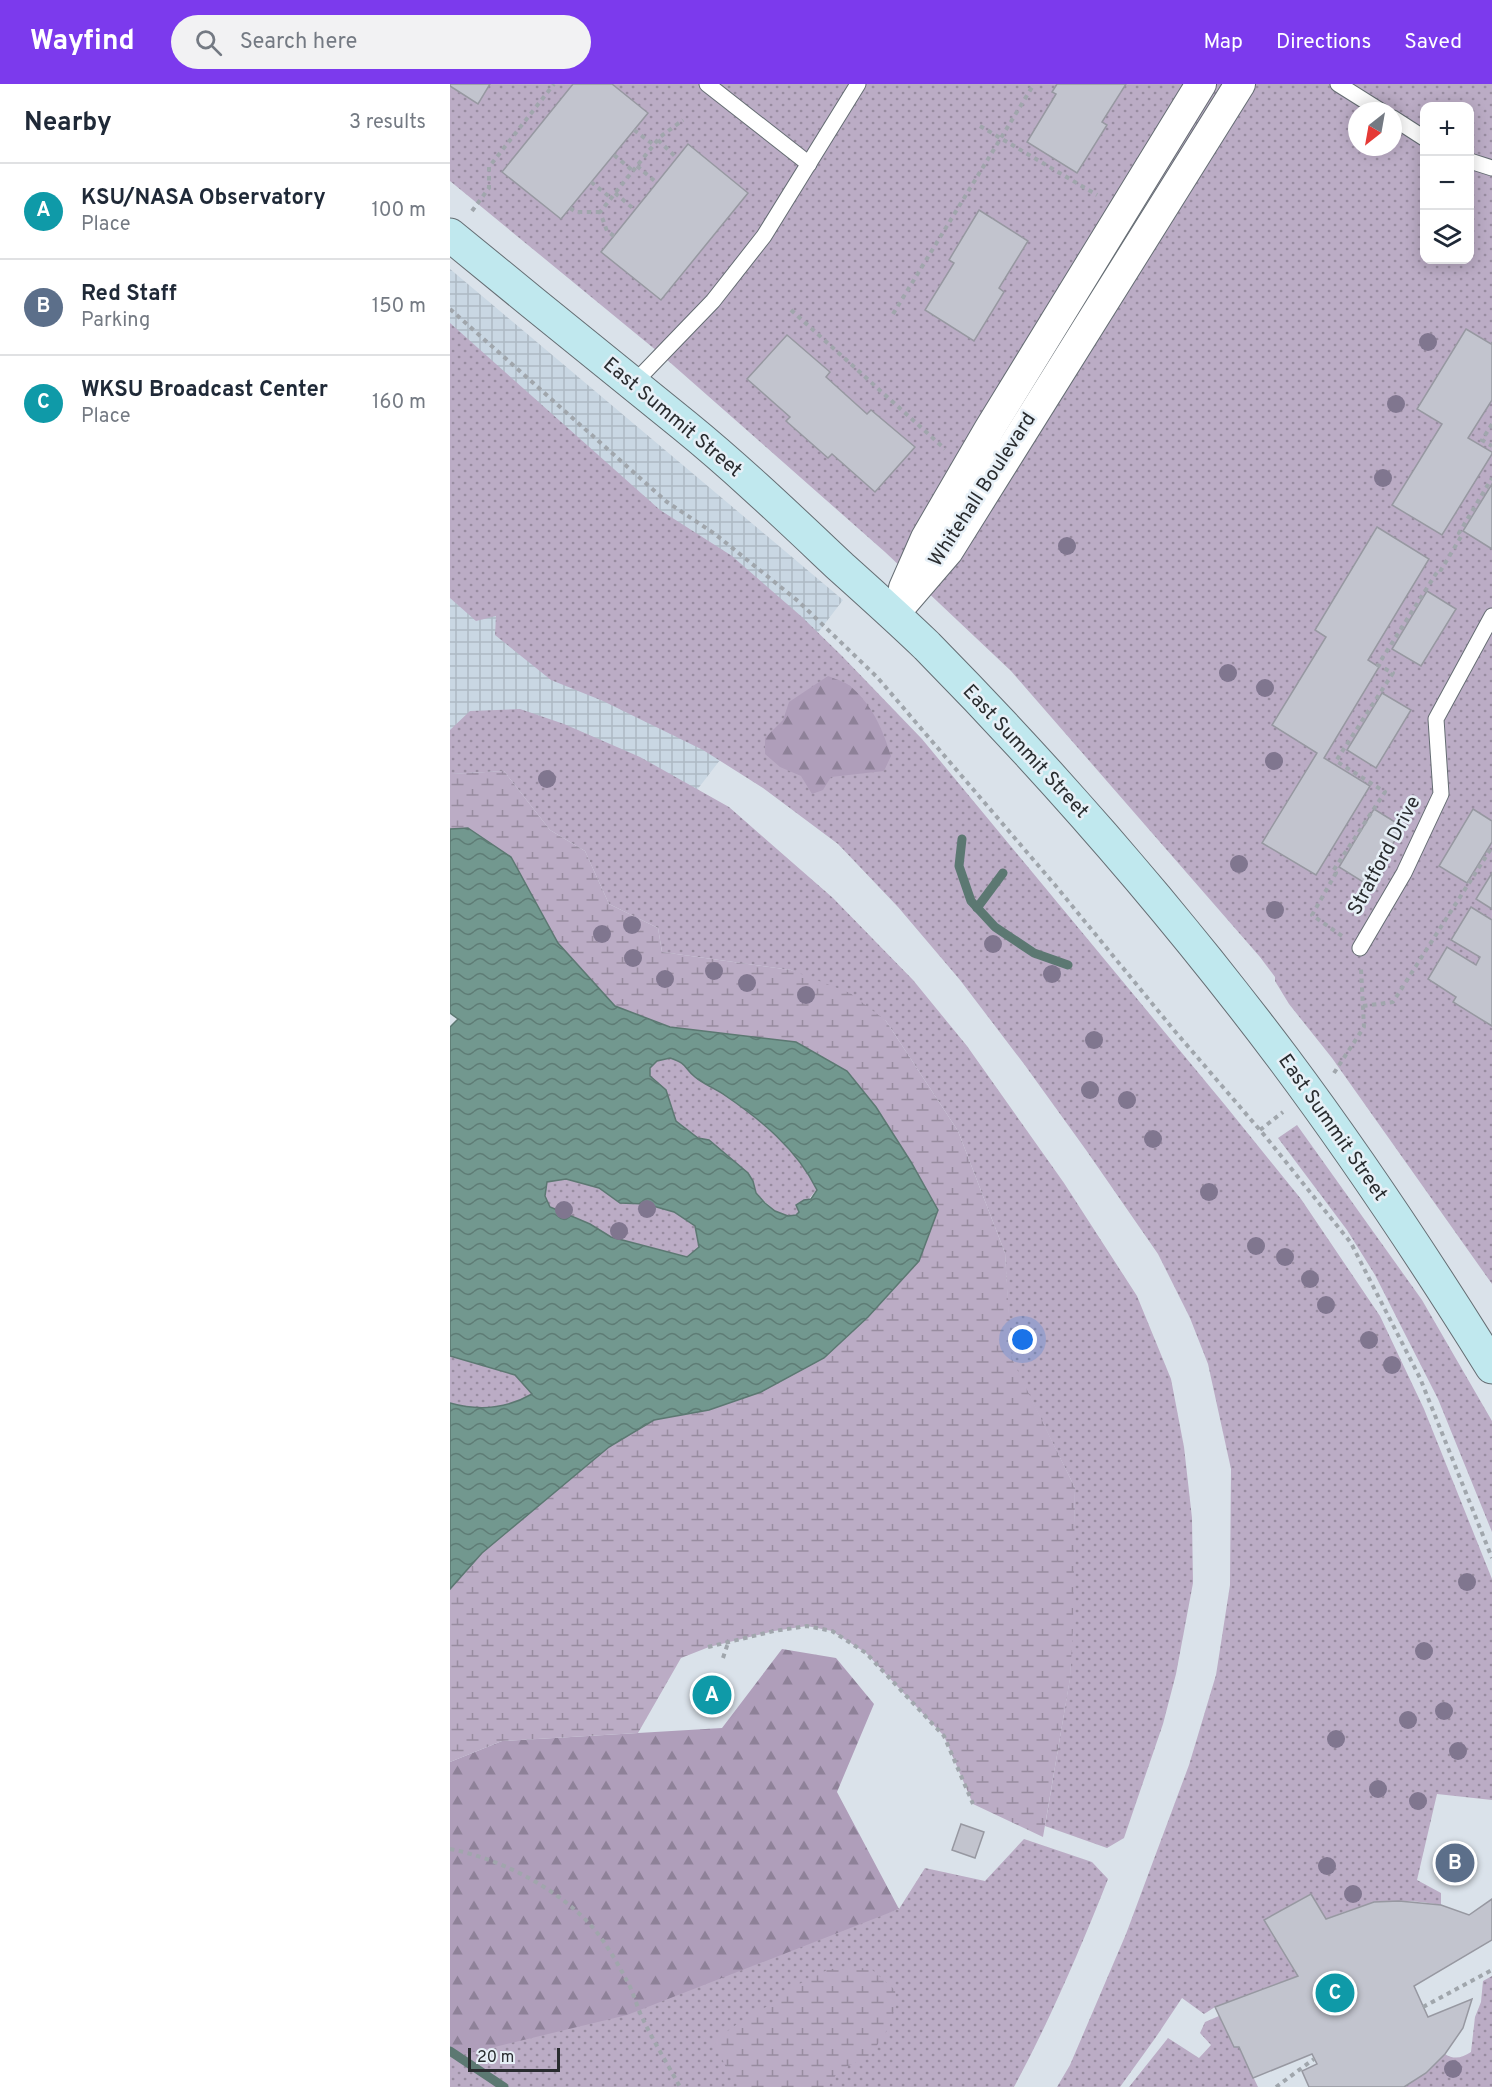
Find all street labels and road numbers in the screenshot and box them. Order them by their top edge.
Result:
street label: East Summit Street [597,352,747,484]
street label: Whitehall Boulevard [923,408,1043,572]
street label: East Summit Street [956,680,1094,824]
street label: Stratford Drive [1343,792,1427,920]
street label: East Summit Street [1272,1049,1392,1207]

